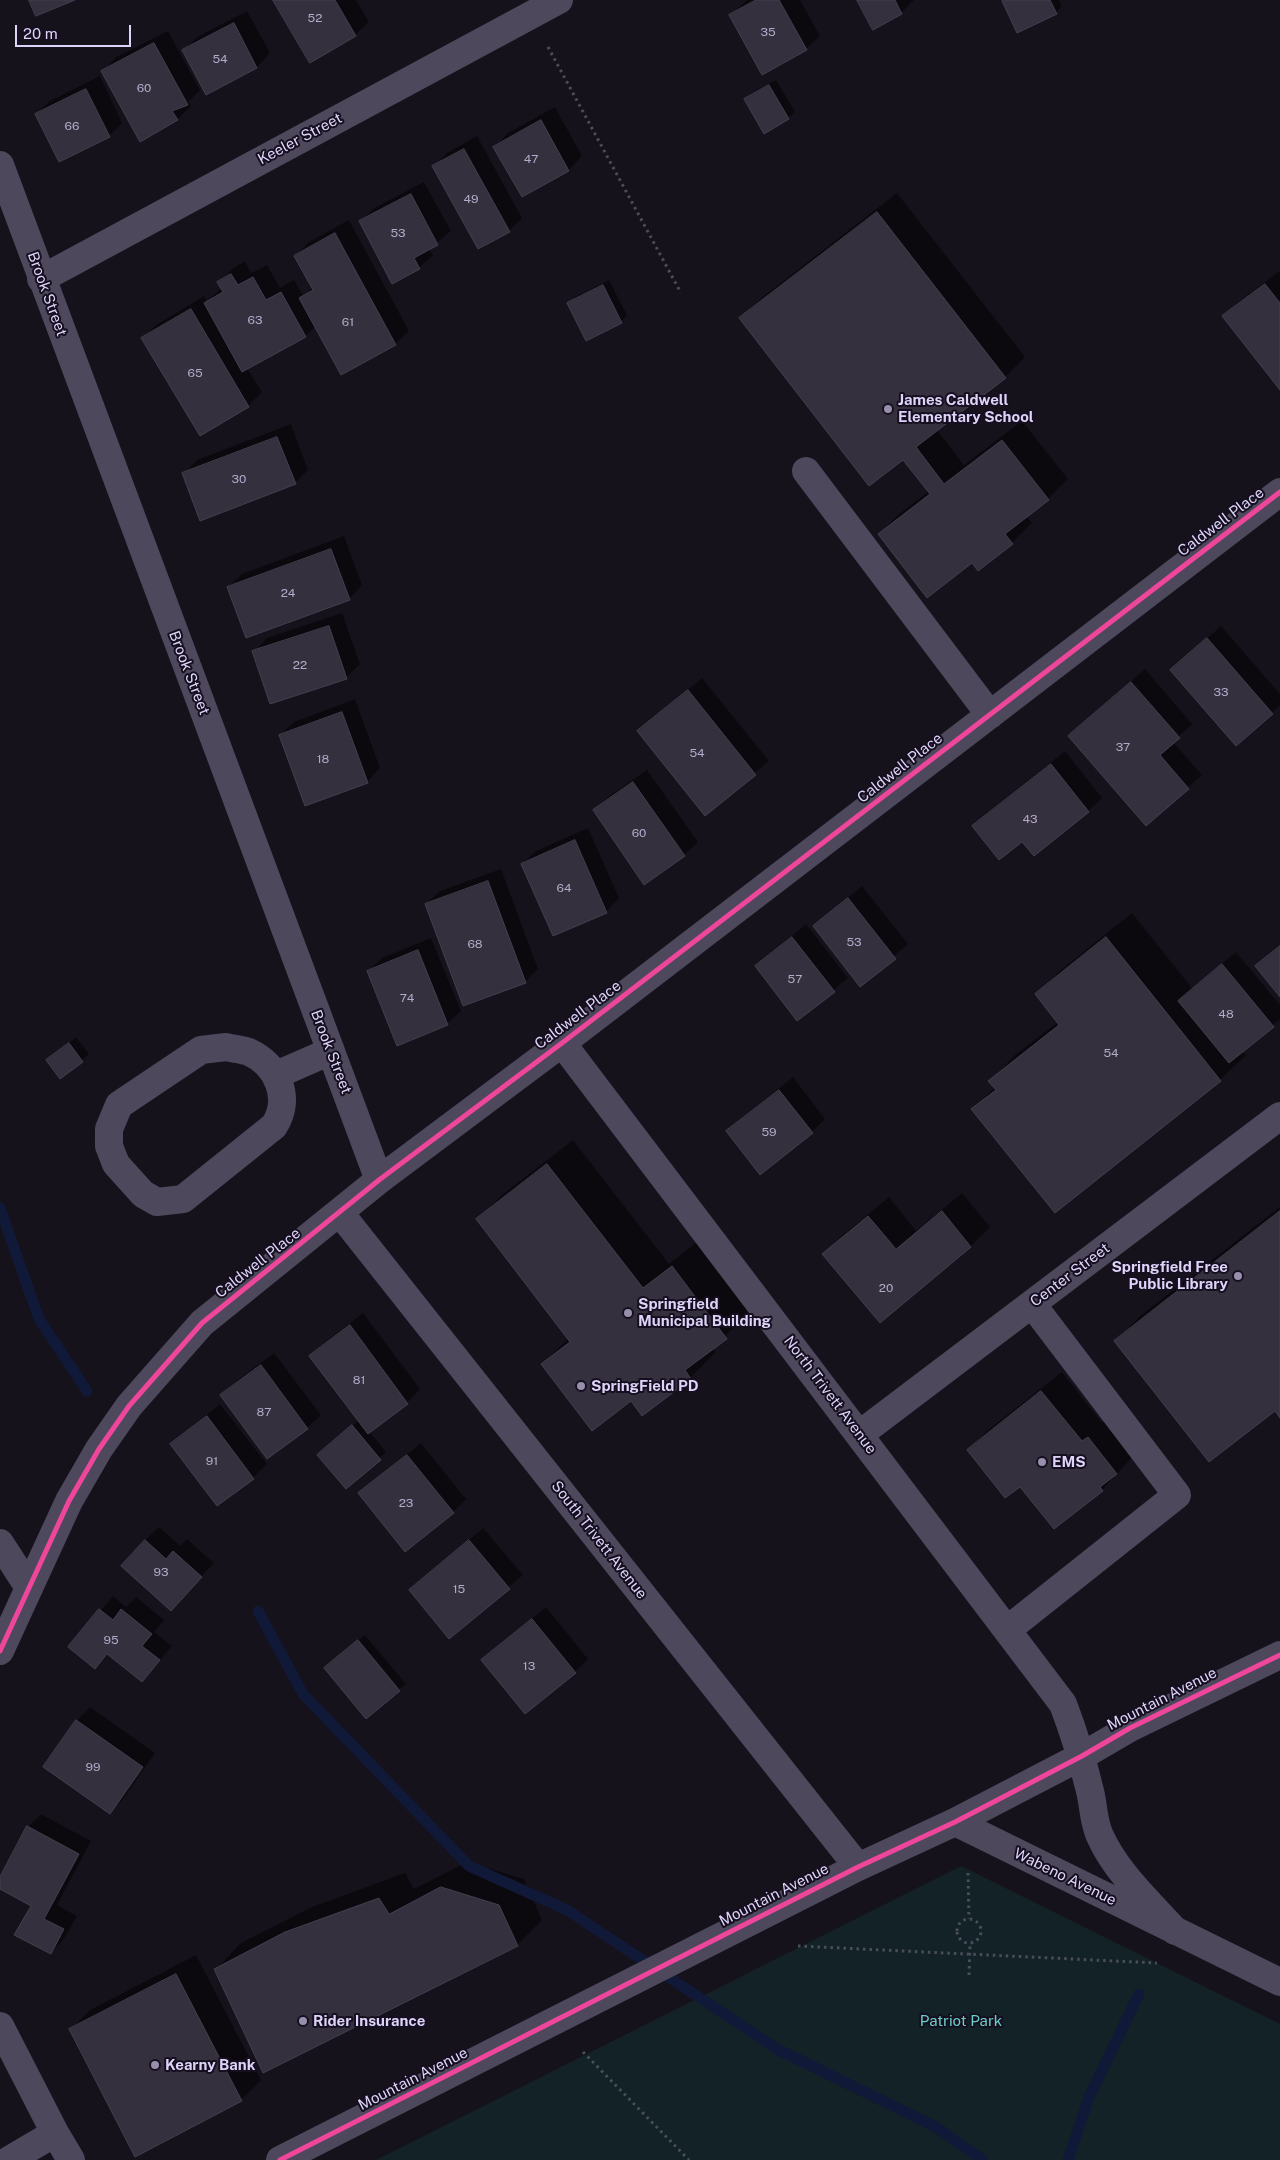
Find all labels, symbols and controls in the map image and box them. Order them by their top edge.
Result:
house number: 52 [308,11,322,25]
scale bar [18,15,134,47]
text: 20 m [23,25,58,42]
house number: 35 [760,25,776,39]
house number: 54 [212,52,228,66]
house number: 60 [137,81,151,95]
street label: Keeler Street [255,109,345,169]
house number: 66 [65,119,79,133]
house number: 47 [524,152,538,166]
house number: 49 [463,192,479,206]
house number: 53 [390,226,406,240]
street label: Brook Street [23,249,71,339]
house number: 63 [248,313,262,327]
house number: 61 [342,315,354,329]
house number: 65 [187,366,203,380]
place label: James Caldwell Elementary School [898,391,1034,426]
marker: James Caldwell Elementary School [882,403,894,415]
house number: 30 [232,472,246,486]
street label: Caldwell Place [1174,484,1268,560]
house number: 24 [281,586,295,600]
street label: Brook Street [165,628,213,718]
house number: 22 [293,658,307,672]
house number: 33 [1213,685,1229,699]
street label: Caldwell Place [854,729,946,807]
house number: 37 [1116,740,1130,754]
house number: 54 [689,746,705,760]
house number: 18 [317,752,329,766]
house number: 43 [1022,812,1038,826]
house number: 60 [632,826,646,840]
house number: 64 [557,881,571,895]
house number: 53 [846,935,862,949]
house number: 68 [467,937,483,951]
house number: 57 [788,972,802,986]
street label: Caldwell Place [531,977,625,1053]
house number: 74 [400,991,414,1005]
street label: Brook Street [307,1007,355,1097]
house number: 48 [1218,1007,1234,1021]
house number: 54 [1103,1046,1119,1060]
house number: 59 [761,1125,777,1139]
street label: Caldwell Place [212,1224,304,1302]
street label: Center Street [1027,1239,1113,1311]
place label: Springfield Free Public Library [1111,1258,1228,1293]
marker: Springfield Free Public Library [1232,1270,1244,1282]
house number: 20 [879,1281,893,1295]
place label: Springfield Municipal Building [638,1295,771,1330]
marker: Springfield Municipal Building [622,1307,634,1319]
street label: North Trivett Avenue [780,1332,880,1458]
house number: 81 [353,1373,365,1387]
place label: SpringField PD [591,1377,698,1395]
marker: SpringField PD [575,1380,587,1392]
house number: 87 [257,1405,271,1419]
place label: EMS [1052,1453,1086,1471]
house number: 91 [206,1454,218,1468]
marker: EMS [1036,1456,1048,1468]
street label: South Trivett Avenue [547,1477,651,1603]
house number: 23 [399,1496,413,1510]
house number: 93 [154,1565,168,1579]
house number: 15 [453,1582,465,1596]
house number: 95 [103,1633,119,1647]
house number: 13 [523,1659,535,1673]
street label: Mountain Avenue [1104,1664,1220,1734]
house number: 99 [86,1760,100,1774]
street label: Wabeno Avenue [1011,1844,1119,1910]
street label: Mountain Avenue [716,1860,832,1930]
place label: Rider Insurance [313,2012,425,2030]
park label: Patriot Park [920,2012,1002,2030]
marker: Rider Insurance [297,2015,309,2027]
street label: Mountain Avenue [355,2044,471,2114]
place label: Kearny Bank [165,2056,255,2074]
marker: Kearny Bank [149,2059,161,2071]

